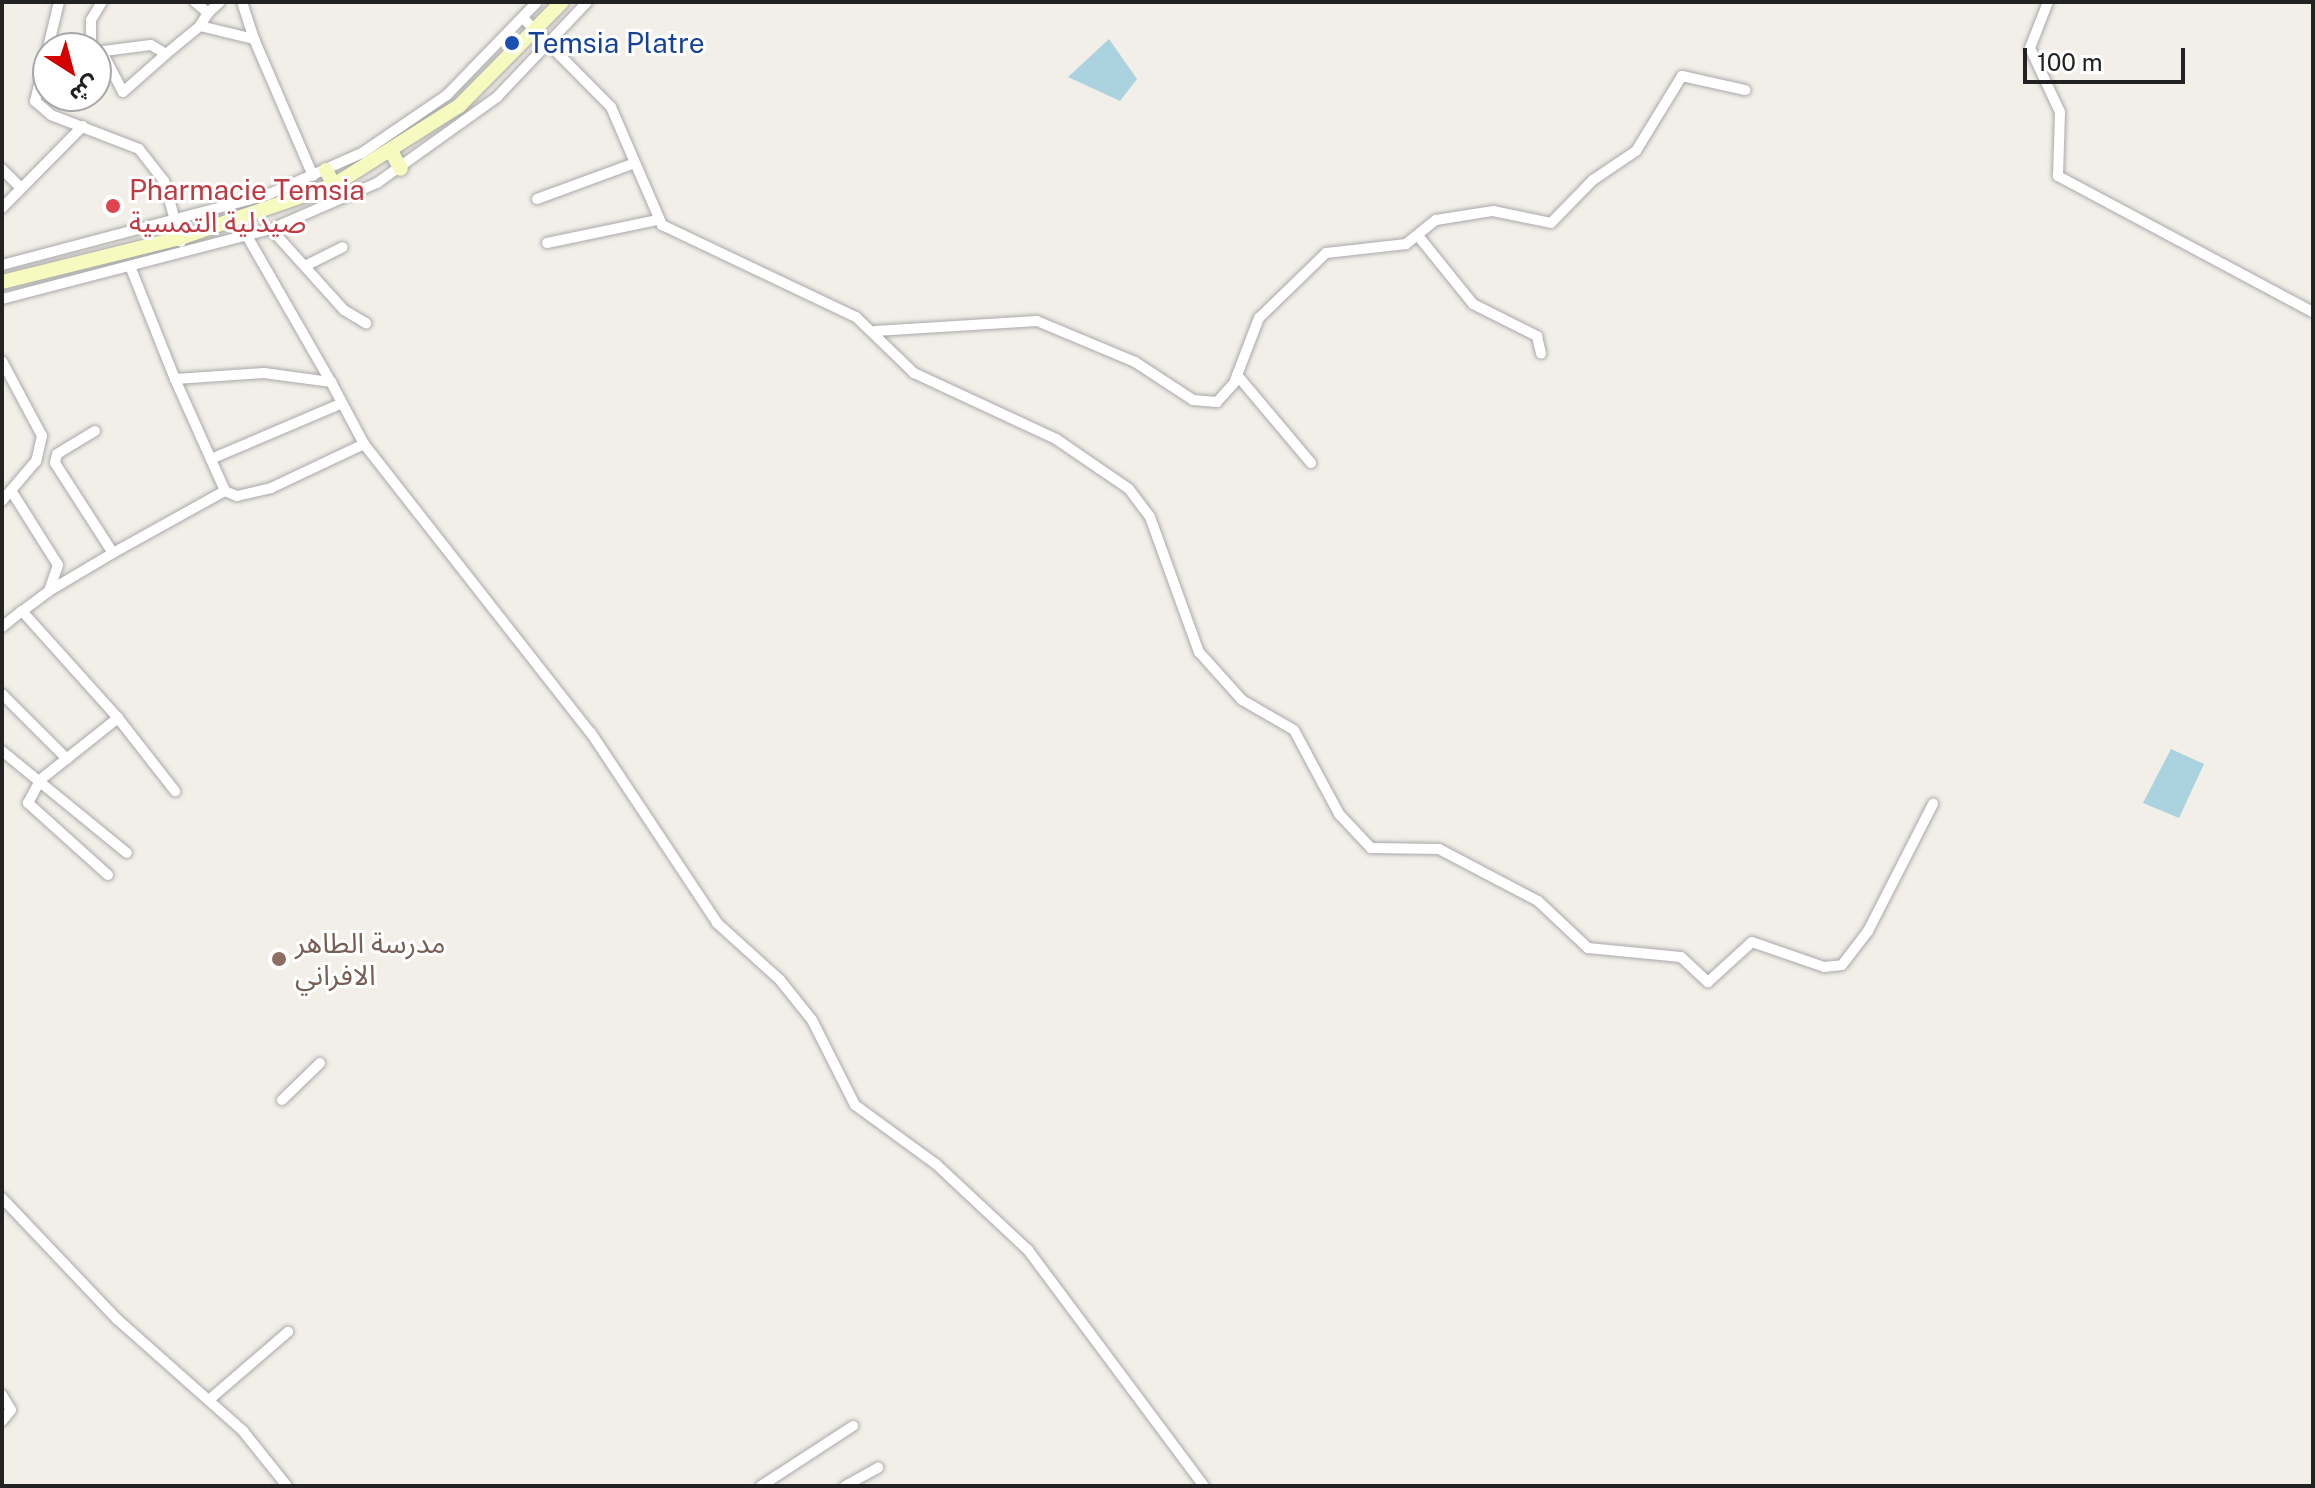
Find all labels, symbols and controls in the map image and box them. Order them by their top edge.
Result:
place label: Temsia Platre [528,26,705,60]
north arrow [32,32,112,112]
scale bar [2027,32,2189,82]
marker: Temsia Platre [503,34,521,52]
text: 100 m [2037,48,2103,76]
text: ش [65,70,105,109]
place label: Pharmacie Temsia صيدلية التمسية [129,173,365,239]
marker: Pharmacie Temsia صيدلية التمسية [104,197,122,215]
place label: مدرسة الطاهر الافراني [295,926,446,992]
marker: مدرسة الطاهر الافراني [270,950,288,968]

